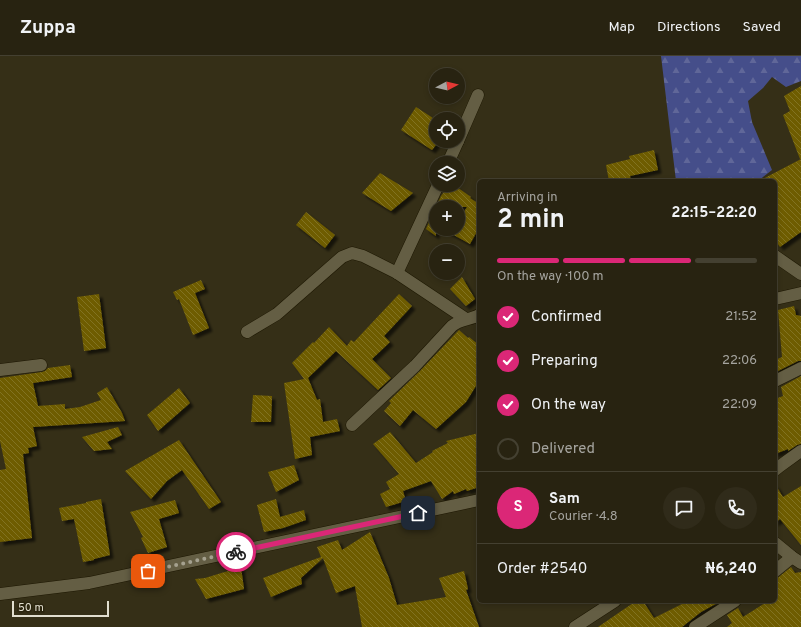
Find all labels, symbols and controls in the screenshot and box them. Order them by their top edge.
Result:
text: Zuppa [20,16,76,40]
text: Map [609,19,635,36]
text: Directions [657,19,721,36]
text: Saved [743,19,781,36]
north arrow [429,68,465,104]
map controls [429,68,465,280]
button: locate [429,112,465,148]
button: layers [429,156,465,192]
text: Arriving in [497,190,558,206]
button: + [429,200,465,236]
text: 2 min [497,204,565,237]
text: 22:15–22:20 [671,204,757,223]
button: − [429,244,465,280]
text: On the way · 100 m [497,269,604,285]
icon: check [497,306,519,328]
text: Confirmed [531,308,602,327]
text: 21:52 [725,309,757,325]
icon: check [497,350,519,372]
text: Preparing [531,352,598,371]
text: 22:06 [722,353,757,369]
icon: check [497,394,519,416]
text: On the way [531,396,606,415]
text: 22:09 [722,397,757,413]
text: Delivered [531,440,595,459]
button: chat [663,487,705,529]
button: phone [715,487,757,529]
text: Sam [549,490,580,509]
pin [401,496,435,530]
text: S [513,498,523,517]
icon: home [407,502,429,524]
text: Courier · 4.8 [549,509,618,525]
courier [216,532,256,572]
icon: bike [225,541,247,563]
pin [131,554,165,588]
icon: bag [137,560,159,582]
text: Order #2540 [497,560,587,579]
text: ₦6,240 [705,560,757,579]
scale bar [12,599,109,618]
text: 50 m [18,601,44,615]

